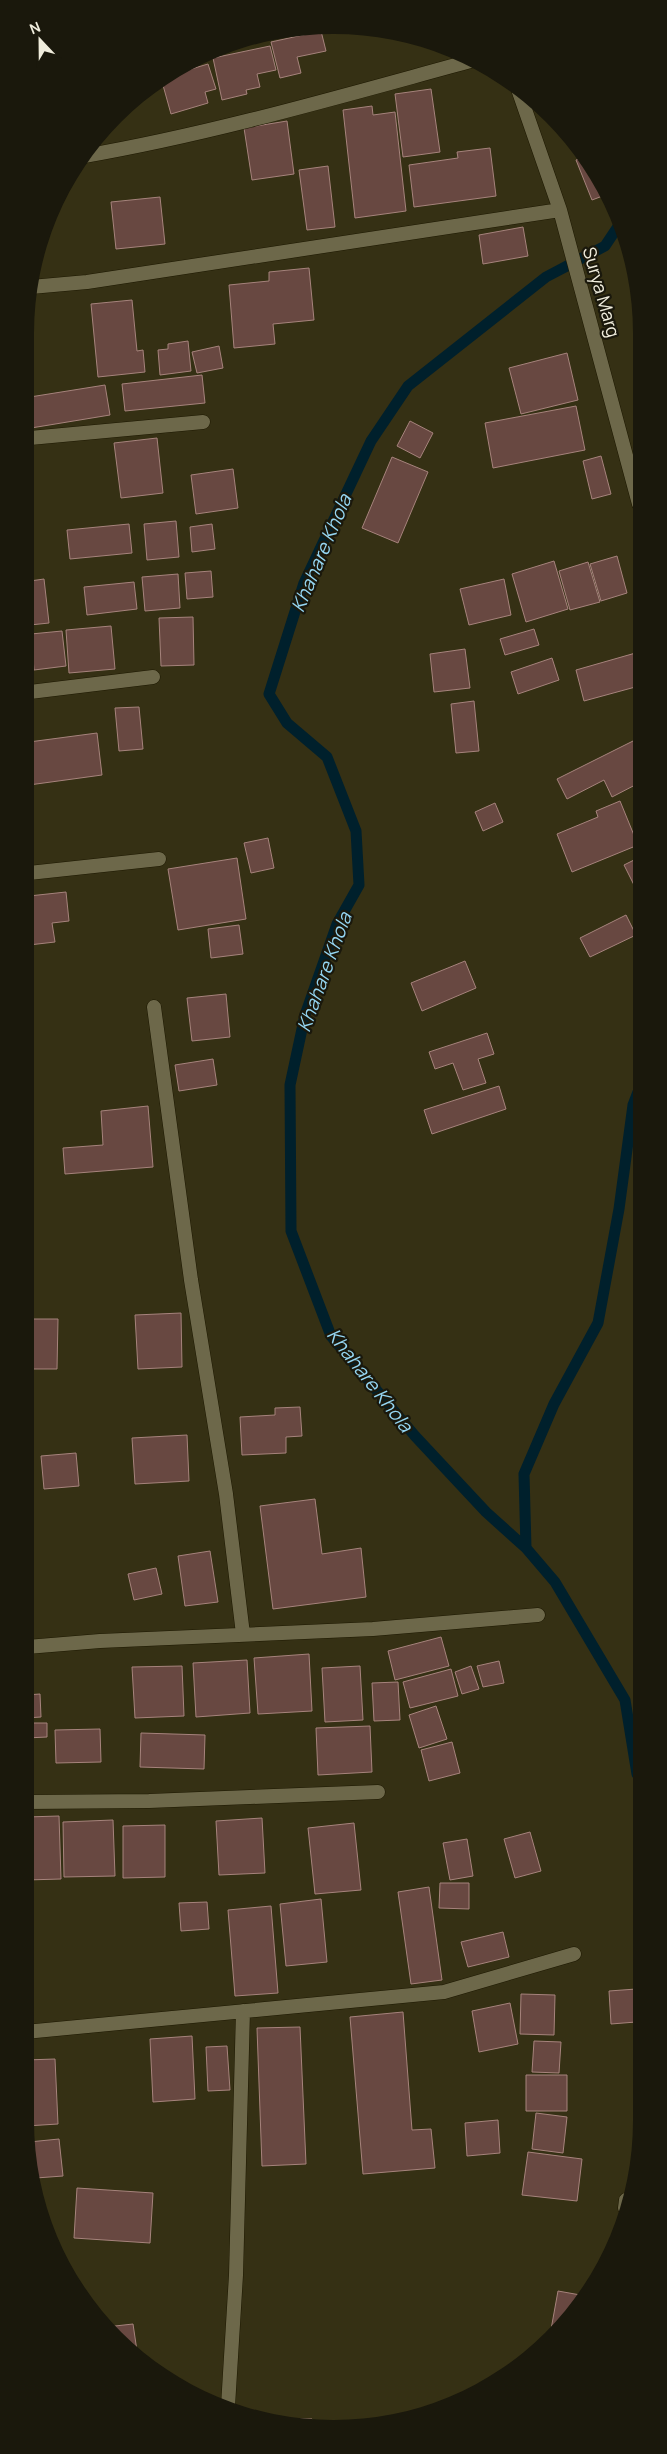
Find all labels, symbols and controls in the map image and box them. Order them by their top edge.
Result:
north arrow [15,15,65,65]
text: N [27,17,43,38]
street label: Surya Marg [578,244,626,340]
water label: Khahare Khola [285,489,358,616]
water label: Khahare Khola [290,907,358,1035]
water label: Khahare Khola [321,1323,420,1439]

